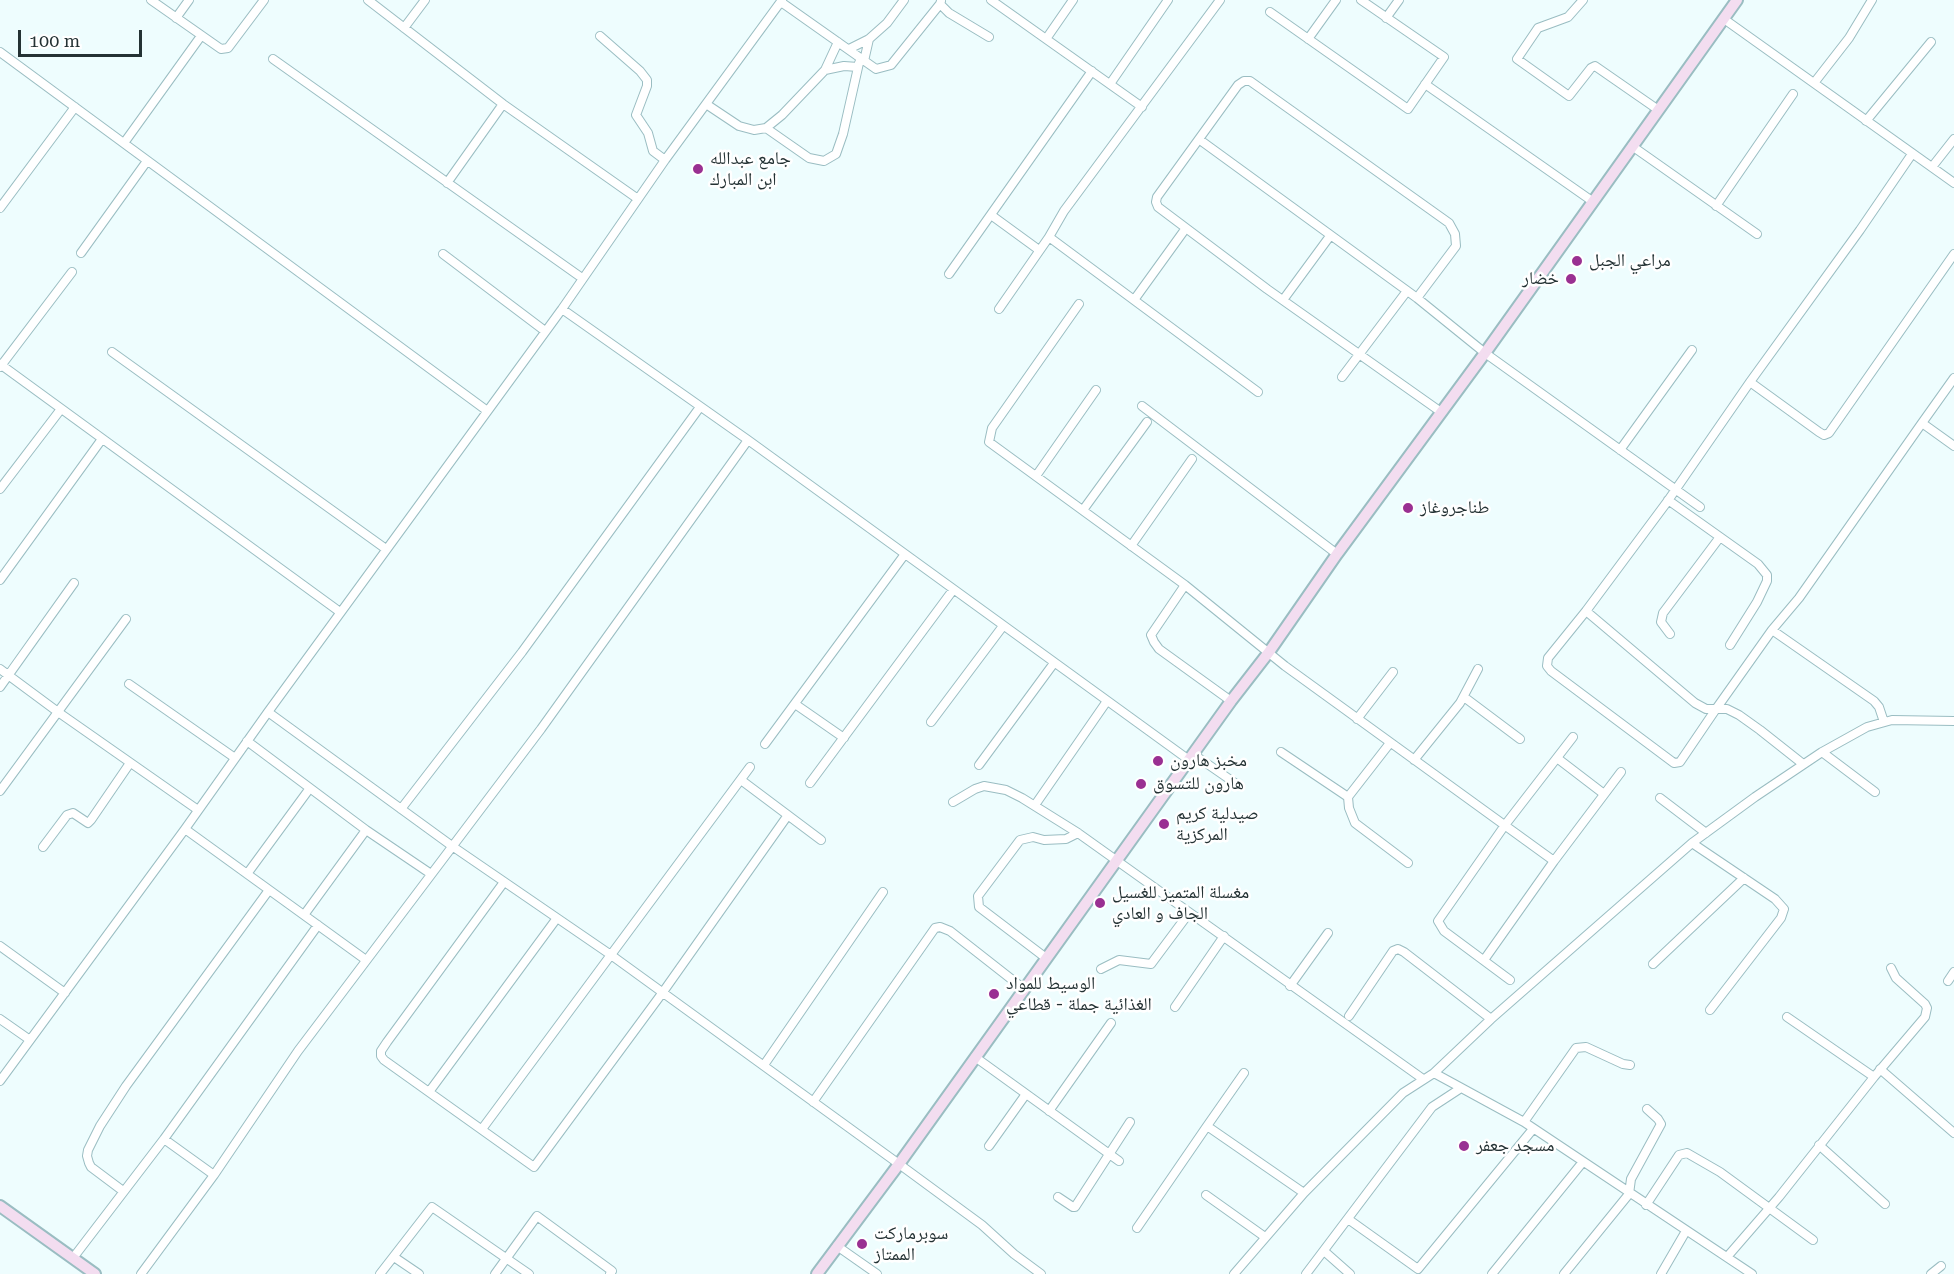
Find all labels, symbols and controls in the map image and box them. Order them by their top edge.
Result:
scale bar [21,18,146,56]
text: 100 m [29,30,80,51]
place label: جامع عبدالله ابن المبارك [710,148,791,190]
marker: جامع عبدالله ابن المبارك [691,162,705,176]
place label: مراعي الجبل [1589,250,1671,272]
marker: مراعي الجبل [1570,254,1584,268]
place label: خضار [1522,268,1559,290]
marker: خضار [1564,272,1578,286]
place label: طناجروغاز [1420,497,1489,519]
marker: طناجروغاز [1401,501,1415,515]
place label: مخبز هارون [1170,750,1247,772]
marker: مخبز هارون [1151,754,1165,768]
place label: هارون للتسوق [1153,773,1244,795]
marker: هارون للتسوق [1134,777,1148,791]
place label: صيدلية كريم المركزية [1176,803,1259,846]
marker: صيدلية كريم المركزية [1157,817,1171,831]
place label: مغسلة المتميز للغسيل الجاف و العادي [1112,882,1249,924]
marker: مغسلة المتميز للغسيل الجاف و العادي [1093,896,1107,910]
place label: الوسيط للمواد الغذائية جملة - قطاعي [1006,973,1152,1016]
marker: الوسيط للمواد الغذائية جملة - قطاعي [987,987,1001,1001]
place label: مسجد جعفر [1476,1135,1554,1157]
marker: مسجد جعفر [1457,1139,1471,1153]
place label: سوبرماركت الممتاز [874,1223,948,1266]
marker: سوبرماركت الممتاز [855,1237,869,1251]

